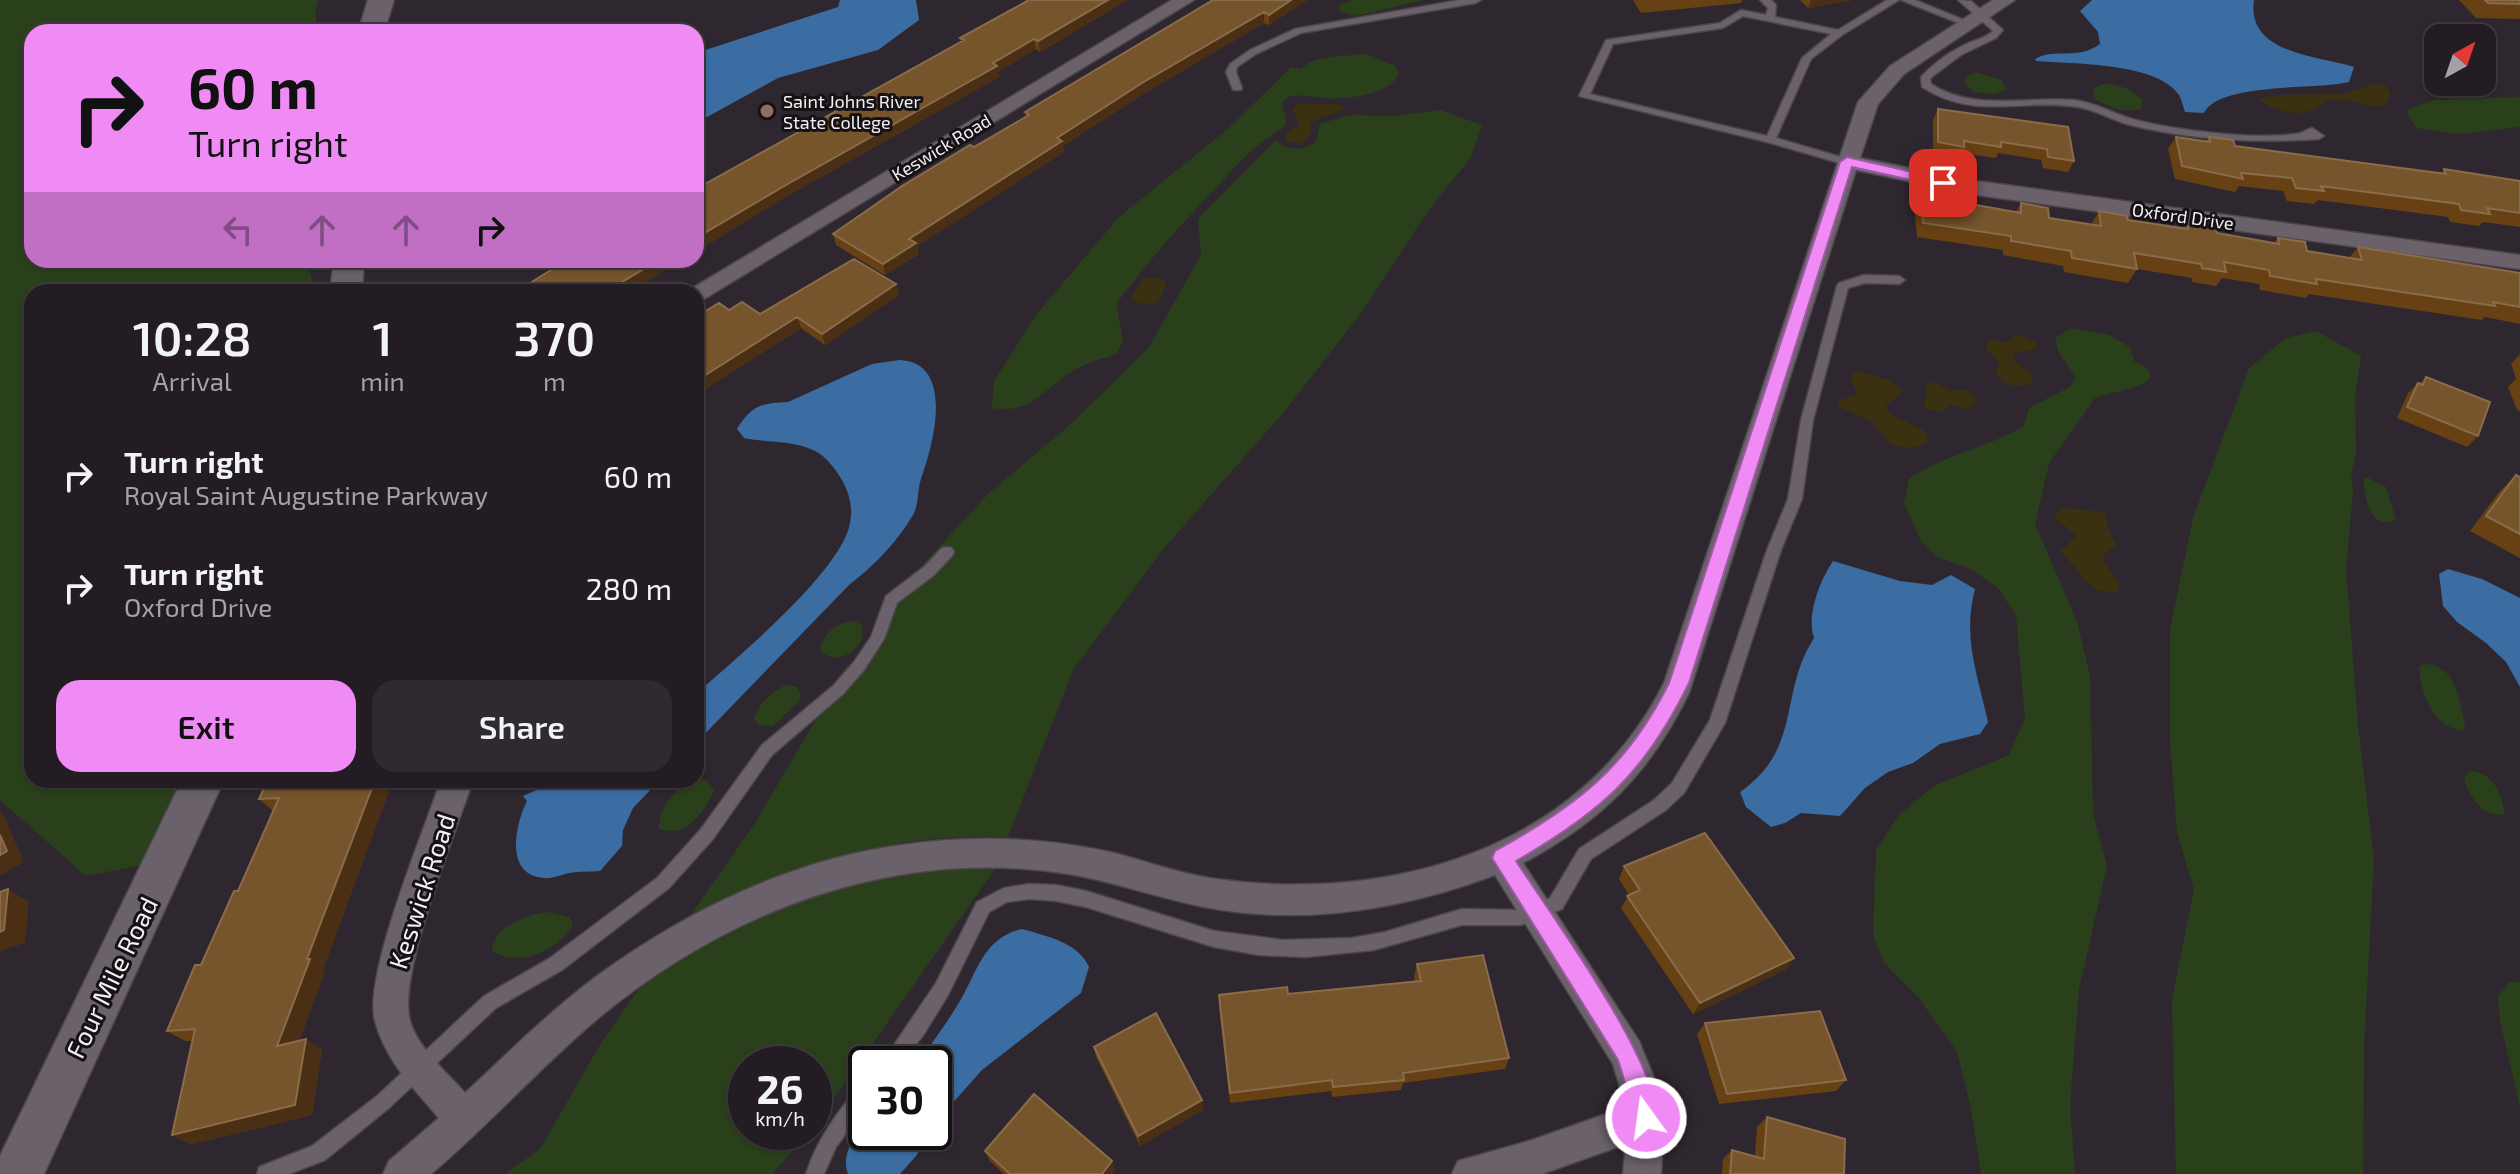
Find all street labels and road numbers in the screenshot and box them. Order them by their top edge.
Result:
street label: Keswick Road [887,109,995,185]
street label: Oxford Drive [2131,198,2235,234]
street label: Keswick Road [381,809,461,973]
street label: Four Mile Road [59,891,163,1063]

